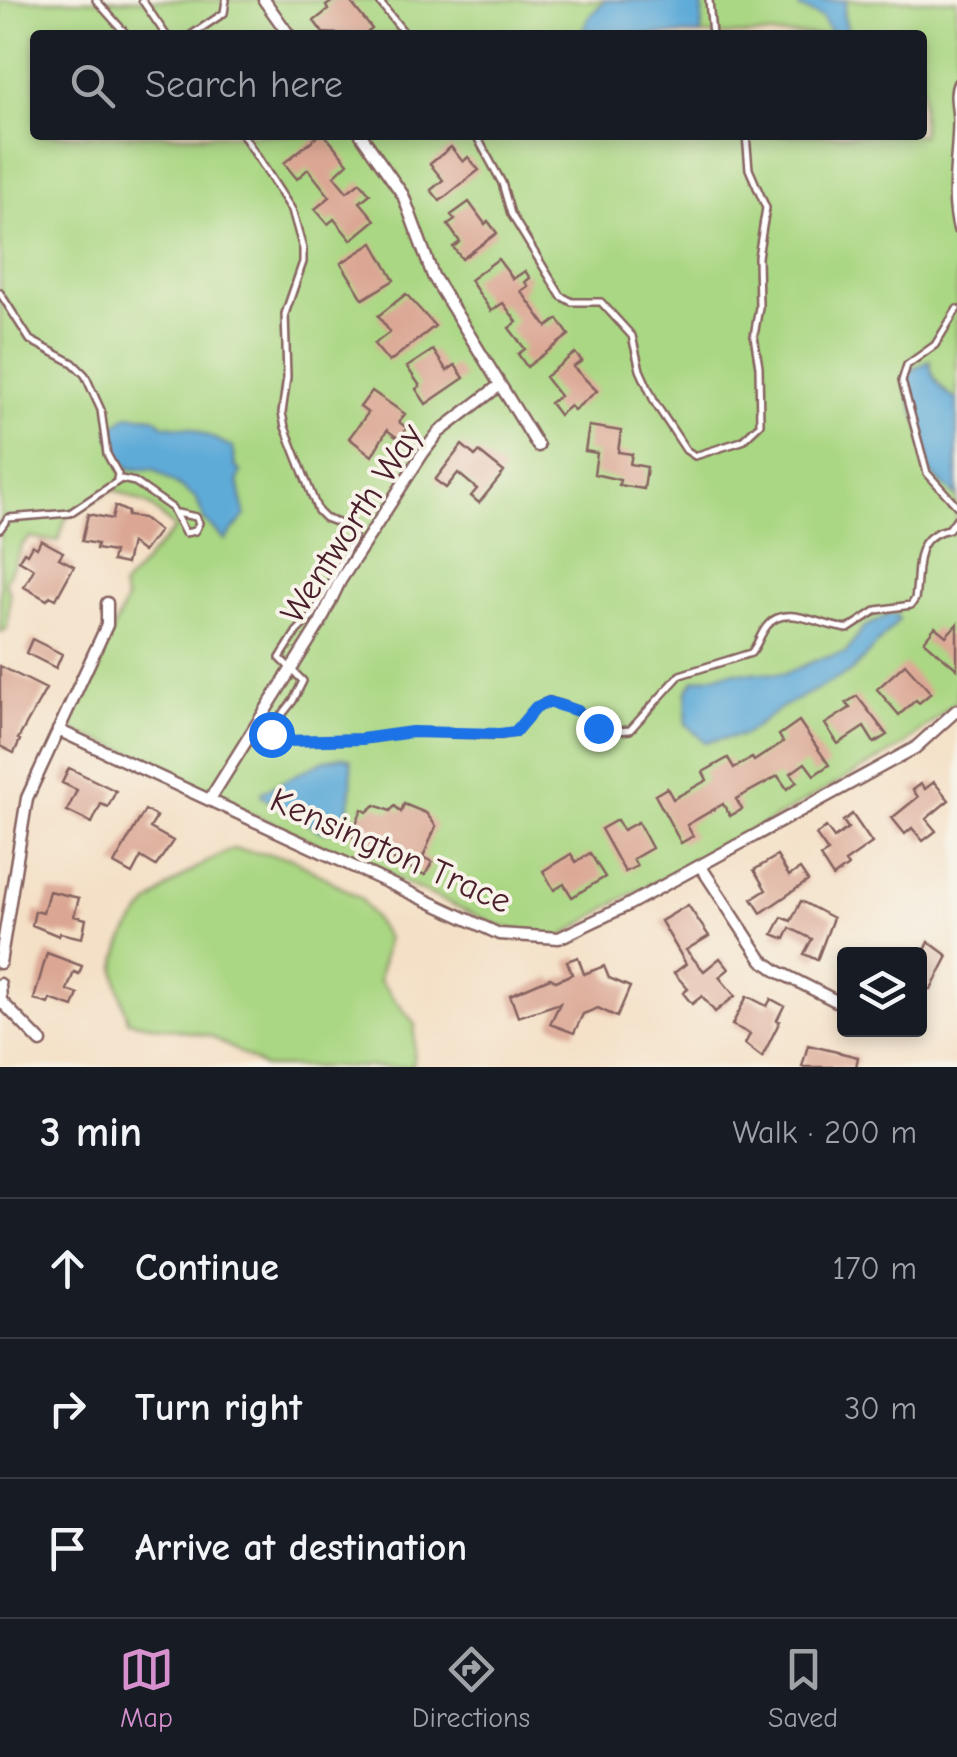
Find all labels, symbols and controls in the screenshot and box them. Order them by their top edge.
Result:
search box [30,30,927,140]
icon: search [65,58,120,113]
text: Search here [145,63,343,107]
street label: Wentworth Way [272,415,431,631]
route end [576,706,622,752]
route start [249,712,295,758]
street label: Kensington Trace [264,779,518,922]
map controls [837,947,927,1037]
button: layers [837,947,927,1037]
text: 3 min [40,1108,142,1157]
text: Walk · 200 m [733,1114,917,1151]
icon: ahead [40,1241,95,1296]
text: Continue [135,1246,279,1290]
text: 170 m [833,1250,917,1287]
icon: right [40,1381,95,1436]
text: Turn right [135,1386,302,1430]
text: 30 m [844,1390,917,1427]
icon: arrive [40,1521,95,1576]
text: Arrive at destination [135,1526,467,1570]
tab: Map [119,1642,174,1734]
tab: Directions [412,1642,530,1734]
tab: Saved [768,1642,838,1734]

